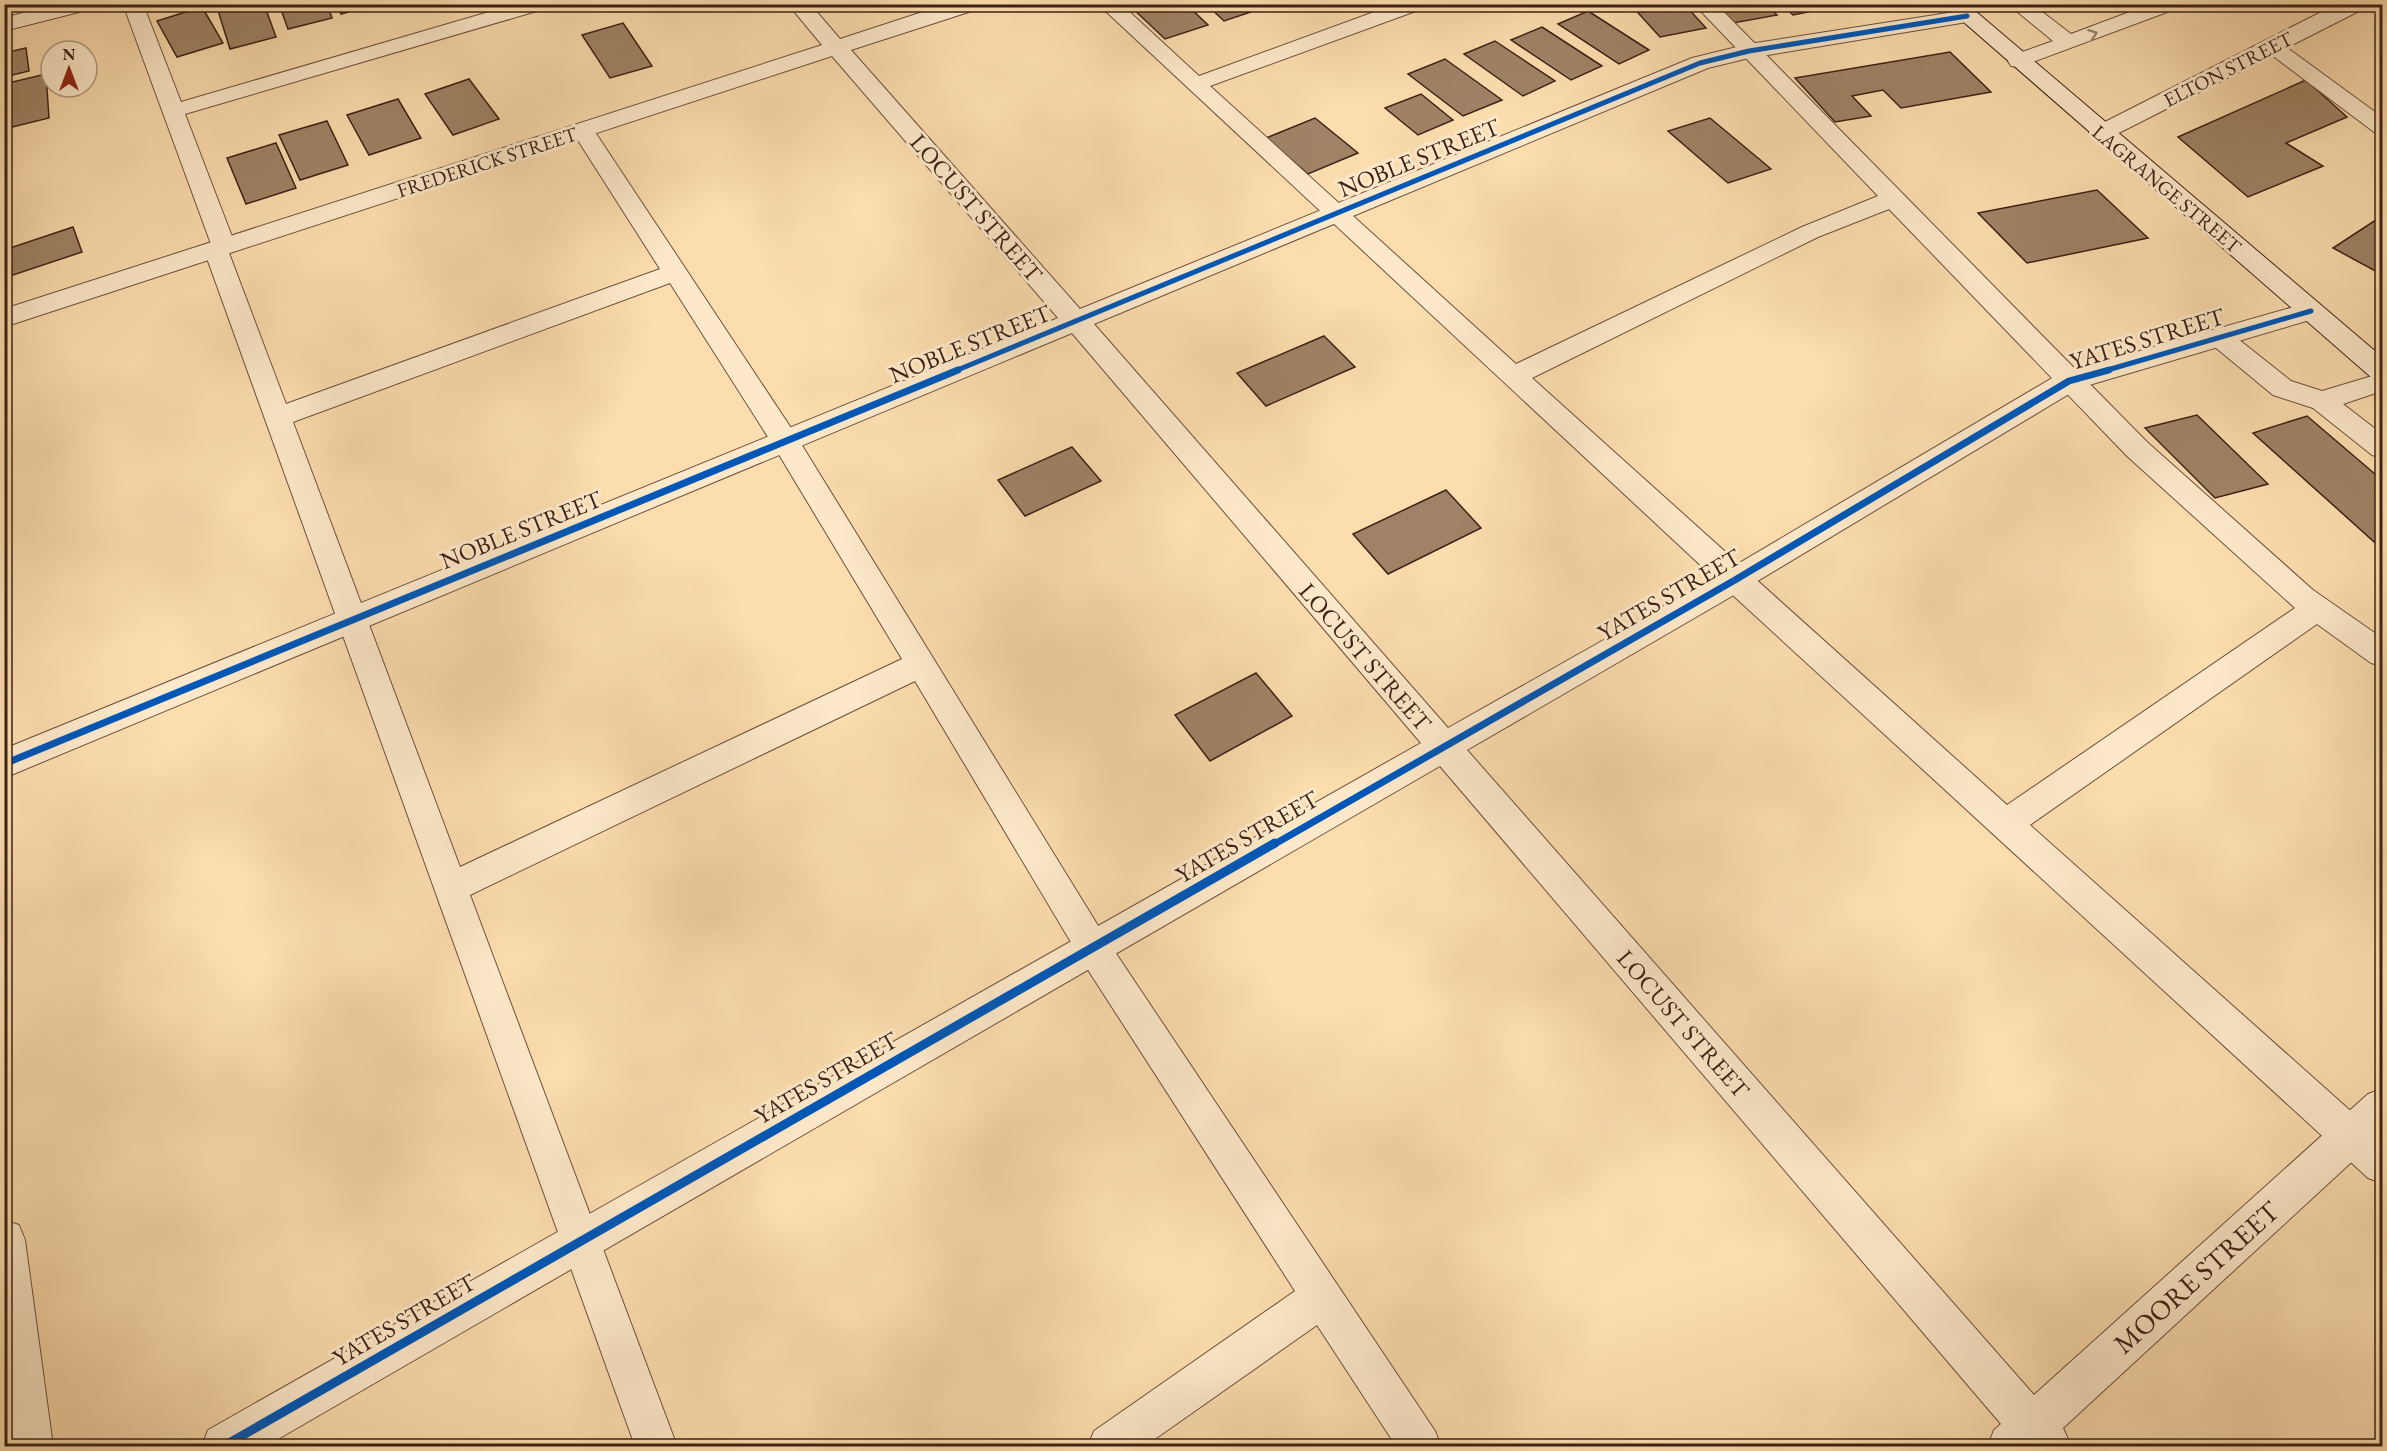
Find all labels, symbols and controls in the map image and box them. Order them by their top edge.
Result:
street label: ELTON STREET [2159,25,2298,113]
one-way arrow [2087,29,2098,42]
north arrow [39,39,99,99]
text: N [63,44,76,65]
street label: NOBLE STREET [1334,111,1505,204]
street label: LAGRANGE STREET [2087,119,2247,259]
street label: FREDERICK STREET [394,120,581,203]
street label: LOCUST STREET [903,127,1050,289]
street label: NOBLE STREET [885,297,1056,390]
street label: YATES STREET [2066,300,2229,377]
street label: NOBLE STREET [436,483,607,576]
street label: YATES STREET [1592,541,1747,648]
street label: LOCUST STREET [1292,576,1439,738]
street label: YATES STREET [1170,783,1325,890]
street label: LOCUST STREET [1610,943,1757,1105]
street label: YATES STREET [749,1024,904,1131]
street label: MOORE STREET [2105,1193,2287,1361]
street label: YATES STREET [327,1266,482,1373]

